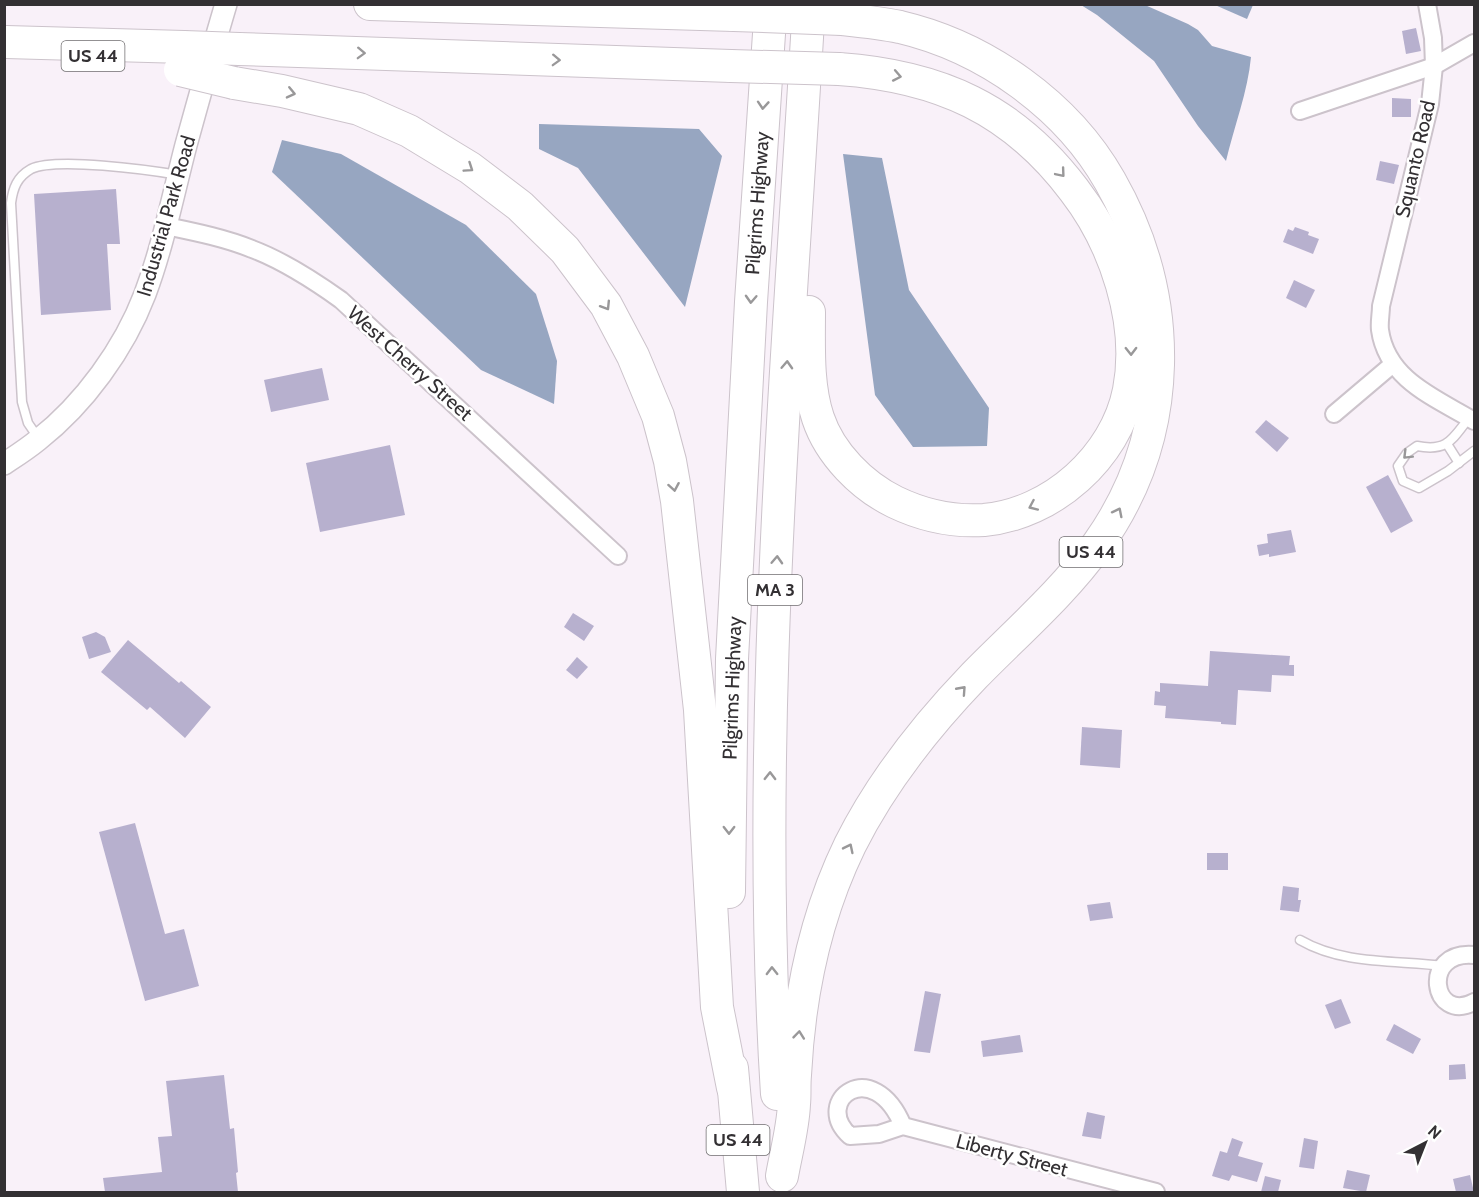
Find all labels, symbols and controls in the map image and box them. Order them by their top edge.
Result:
road number: US 44 [62,41,124,71]
one-way arrow [356,47,365,59]
one-way arrow [551,54,560,66]
one-way arrow [892,69,902,82]
one-way arrow [286,86,296,99]
street label: Squanto Road [1390,98,1440,220]
one-way arrow [757,100,770,109]
street label: Pilgrims Highway [740,131,774,275]
street label: Industrial Park Road [132,133,200,299]
one-way arrow [463,161,474,172]
one-way arrow [1054,166,1065,177]
one-way arrow [745,295,758,304]
one-way arrow [598,300,610,310]
street label: West Cherry Street [343,301,478,426]
one-way arrow [1125,347,1138,356]
one-way arrow [781,361,794,370]
one-way arrow [1403,449,1414,459]
one-way arrow [667,481,680,491]
one-way arrow [1029,499,1040,511]
one-way arrow [1110,507,1122,518]
road number: US 44 [1060,537,1122,567]
one-way arrow [770,555,783,564]
road number: MA 3 [748,575,802,605]
street label: Pilgrims Highway [718,616,746,760]
one-way arrow [955,686,966,696]
one-way arrow [764,771,776,780]
one-way arrow [723,825,735,834]
one-way arrow [842,843,854,854]
one-way arrow [766,966,778,975]
one-way arrow [792,1030,804,1039]
north arrow [1395,1113,1455,1173]
text: N [1424,1121,1445,1143]
road number: US 44 [706,1125,770,1155]
street label: Liberty Street [954,1129,1071,1181]

